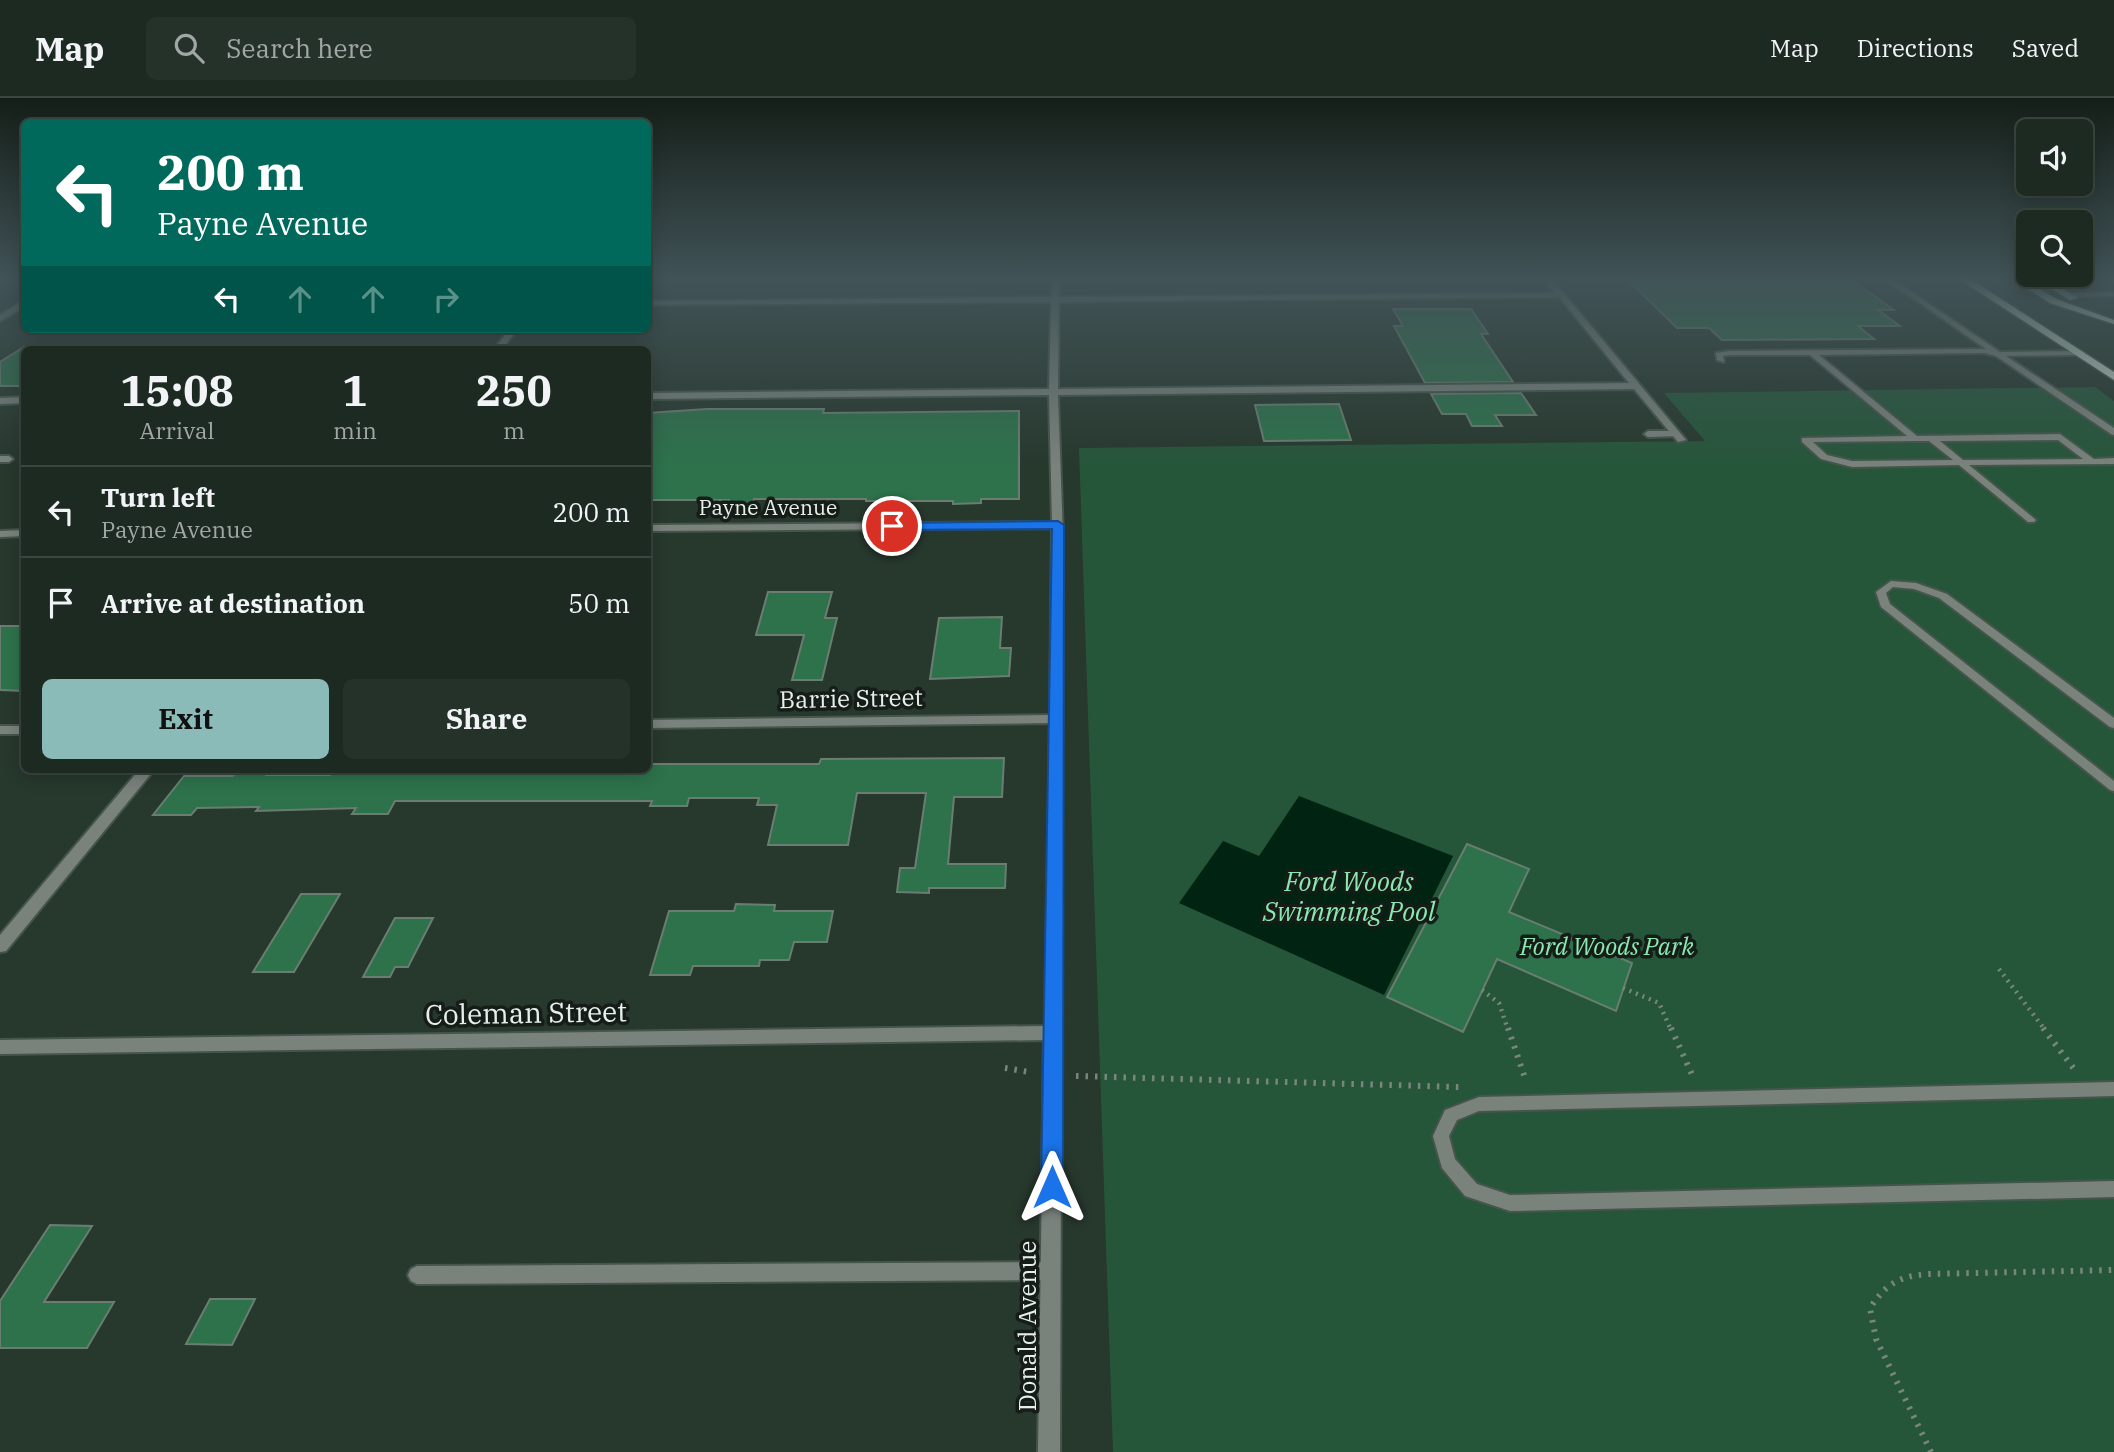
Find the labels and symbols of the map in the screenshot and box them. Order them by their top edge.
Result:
street label: Payne Avenue [699,493,837,521]
pin [862,496,922,556]
street label: Barrie Street [779,681,923,715]
water label: Ford Woods Swimming Pool [1262,864,1436,928]
park label: Ford Woods Park [1519,930,1694,962]
street label: Coleman Street [425,992,627,1033]
position arrow [1015,1150,1089,1224]
street label: Donald Avenue [1011,1241,1043,1411]

